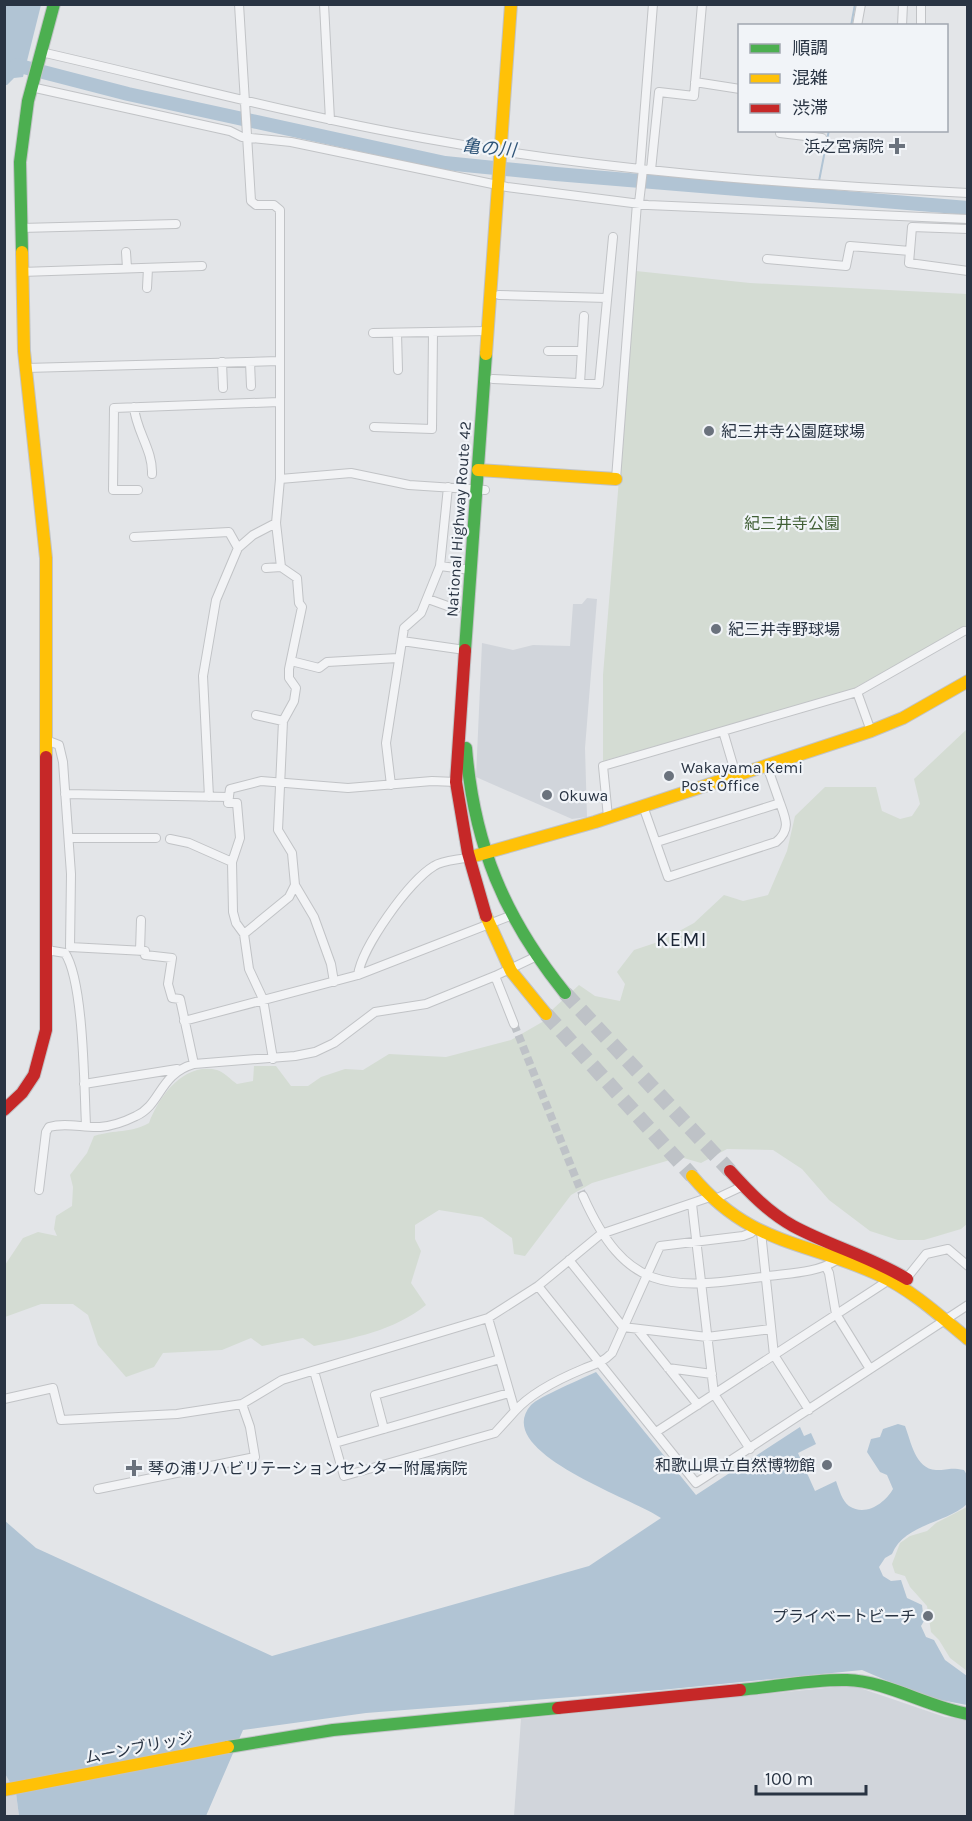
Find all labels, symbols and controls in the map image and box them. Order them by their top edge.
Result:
legend [738,24,948,132]
text: 順調 [792,37,828,59]
text: 混雑 [792,67,828,89]
text: 渋滞 [792,97,828,119]
water label: 亀の川 [461,135,519,161]
place label: 浜之宮病院 [804,137,884,156]
marker: 浜之宮病院 [888,137,906,155]
street label: National Highway Route 42 [442,420,475,618]
place label: 紀三井寺公園庭球場 [721,422,865,441]
marker: 紀三井寺公園庭球場 [702,424,716,438]
park label: 紀三井寺公園 [744,514,840,533]
place label: 紀三井寺野球場 [728,620,840,639]
marker: 紀三井寺野球場 [709,622,723,636]
place label: Wakayama Kemi Post Office [681,758,803,795]
marker: Wakayama Kemi Post Office [662,769,676,783]
place label: Okuwa [559,786,608,805]
marker: Okuwa [540,788,554,802]
district label: KEMI [656,928,708,951]
place label: 和歌山県立自然博物館 [655,1456,815,1475]
marker: 和歌山県立自然博物館 [820,1458,834,1472]
marker: 琴の浦リハビリテーションセンター附属病院 [125,1459,143,1477]
place label: 琴の浦リハビリテーションセンター附属病院 [148,1459,468,1478]
place label: プライベートビーチ [772,1607,916,1626]
marker: プライベートビーチ [921,1609,935,1623]
street label: ムーンブリッジ [83,1728,195,1767]
scale bar [756,1758,866,1796]
text: 100 m [765,1768,813,1790]

